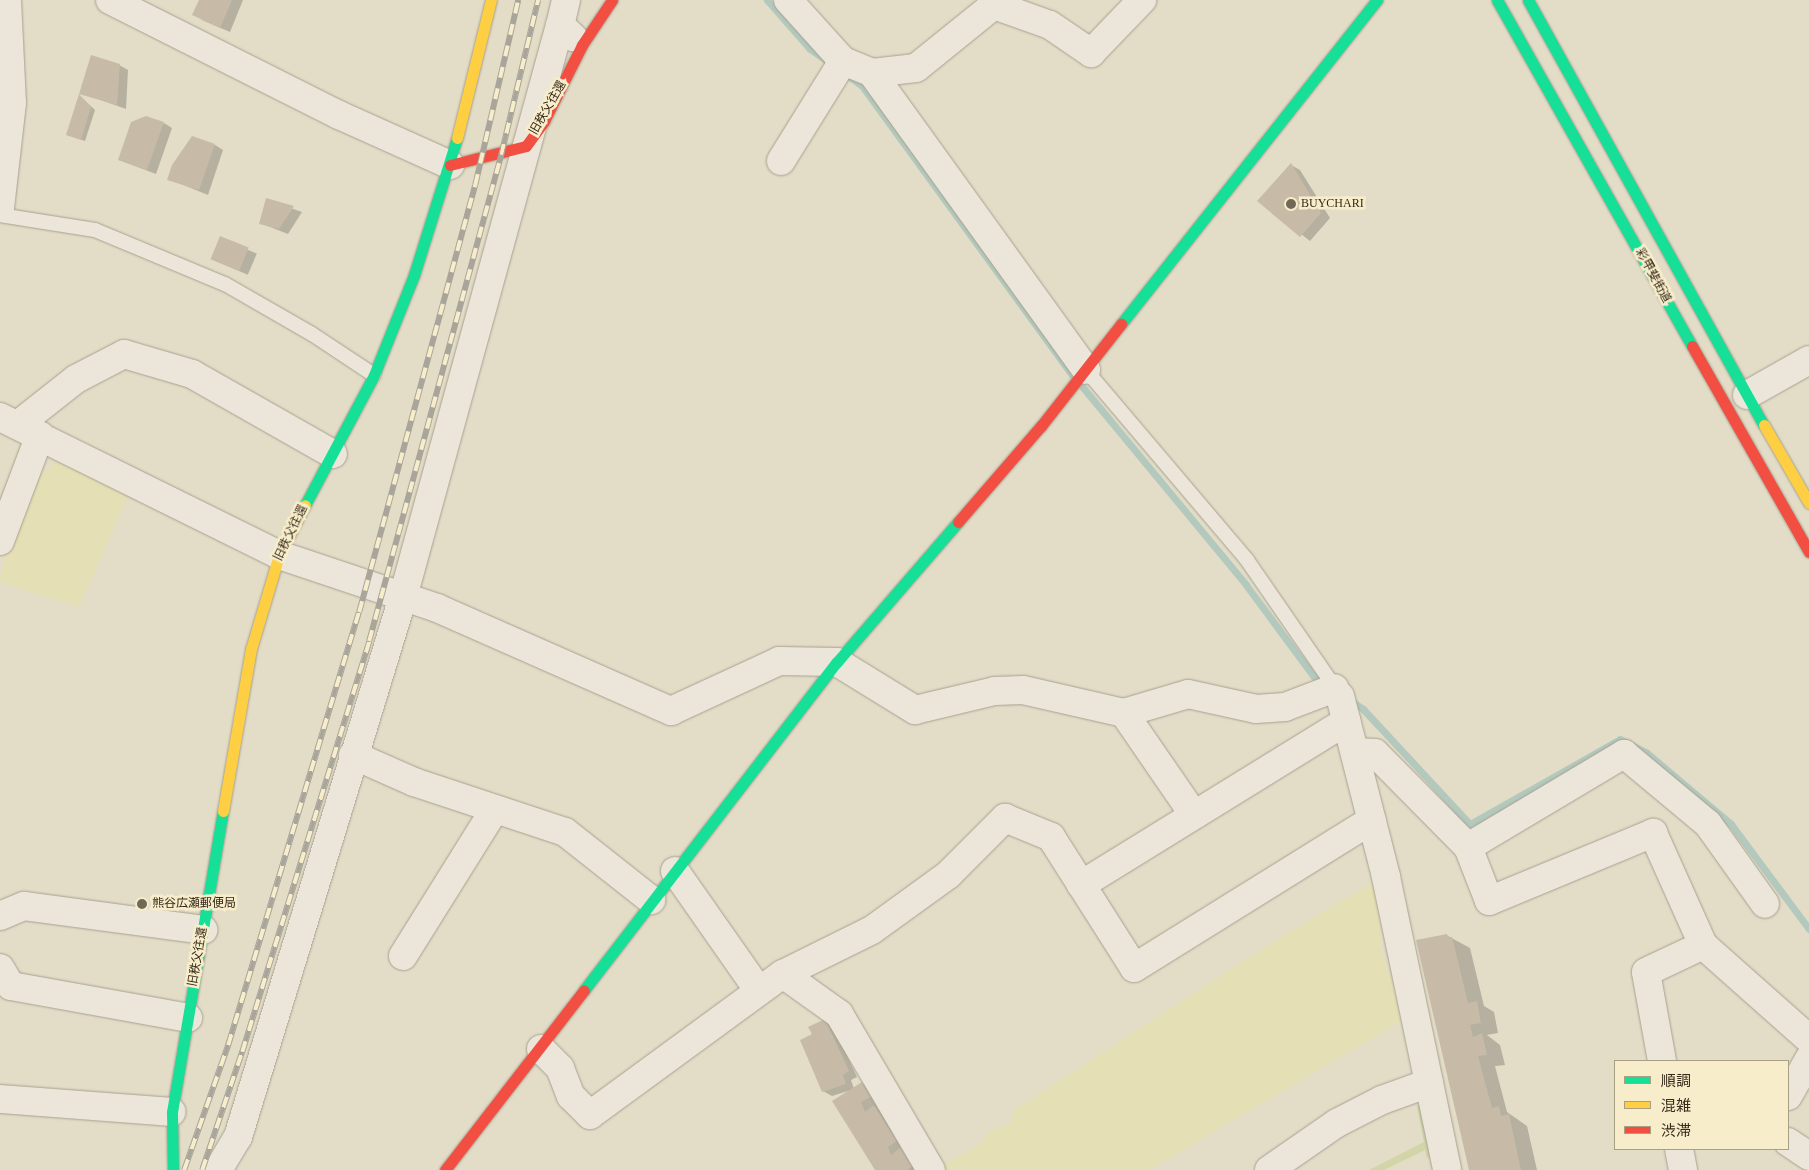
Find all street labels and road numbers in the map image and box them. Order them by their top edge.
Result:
street label: 旧秩父往還 [527,78,569,138]
street label: 彩甲斐街道 [1632,246,1674,306]
street label: 旧秩父往還 [271,503,311,563]
street label: 旧秩父往還 [186,926,210,988]

